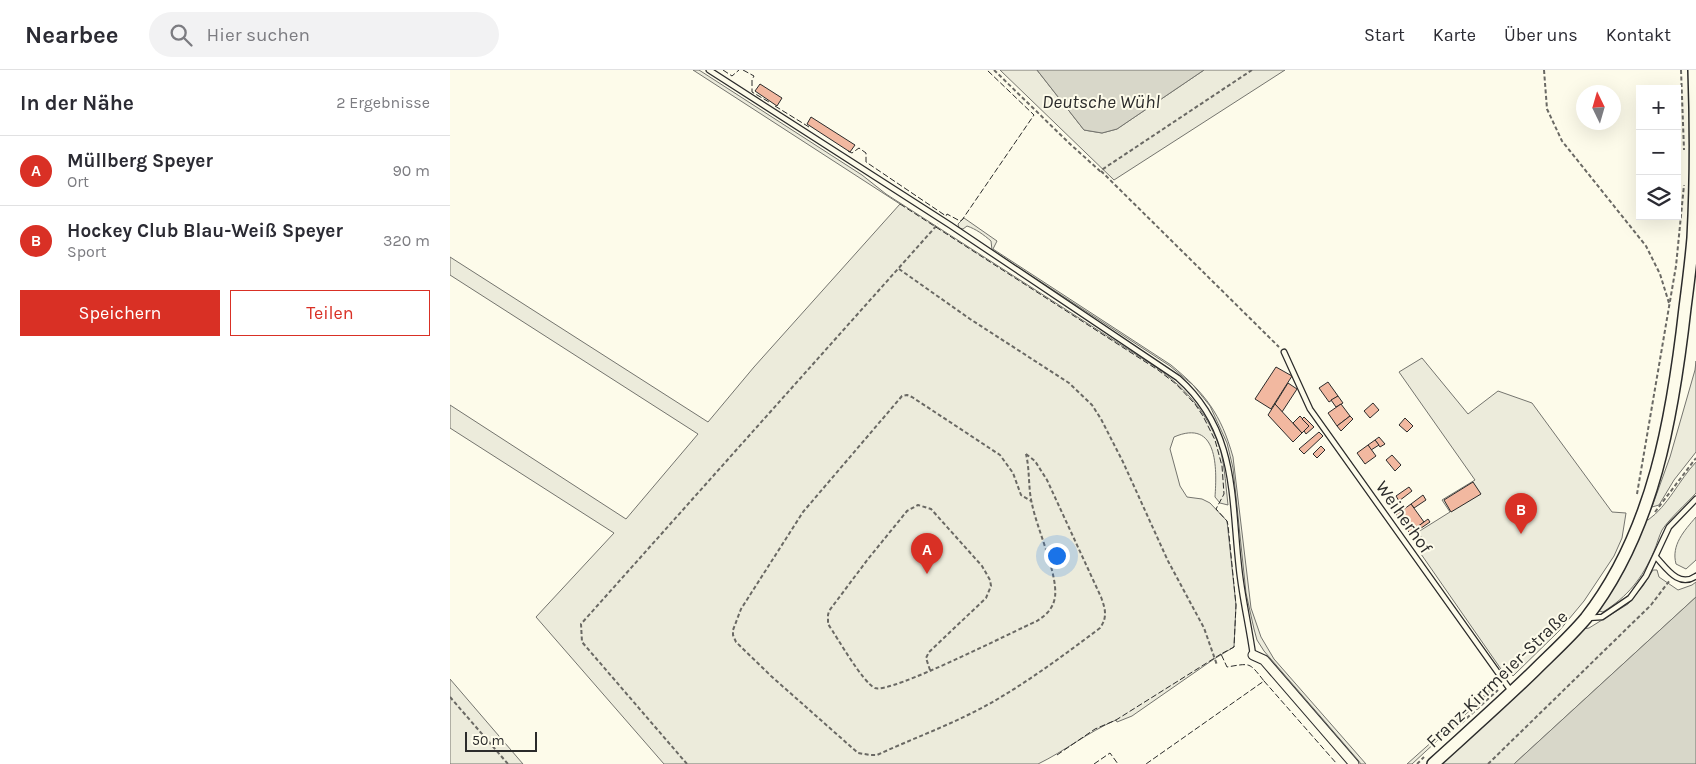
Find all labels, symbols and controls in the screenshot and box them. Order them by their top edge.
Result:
search box [149,12,499,57]
text: Nearbee [25,21,119,49]
icon: search [167,21,195,49]
text: Hier suchen [207,24,310,46]
text: Start [1364,24,1405,46]
text: Karte [1433,24,1476,46]
text: Über uns [1504,24,1578,46]
text: Kontakt [1606,24,1671,46]
north arrow [1576,85,1621,130]
map controls [1636,85,1681,220]
button: + [1636,85,1681,130]
text: In der Nähe [20,91,134,115]
water label: Deutsche Wühl [1042,91,1160,113]
text: 2 Ergebnisse [336,93,430,112]
button: − [1636,130,1681,175]
text: Müllberg Speyer [67,150,213,172]
text: A [31,161,41,180]
text: 90 m [392,161,430,180]
text: Ort [67,172,89,191]
button: layers [1636,175,1681,220]
text: Hockey Club Blau-Weiß Speyer [67,220,343,242]
text: B [31,231,41,250]
text: 320 m [383,231,430,250]
text: Sport [67,242,107,261]
button: Speichern [20,290,220,336]
button: Teilen [230,290,430,336]
street label: Weiherhof [1371,476,1437,558]
pin: B [1505,493,1537,534]
pin: A [911,533,943,574]
your location [1044,543,1070,569]
street label: Franz-Kirrmeier-Straße [1422,606,1572,752]
scale bar [465,729,538,752]
text: 50 m [472,732,505,749]

